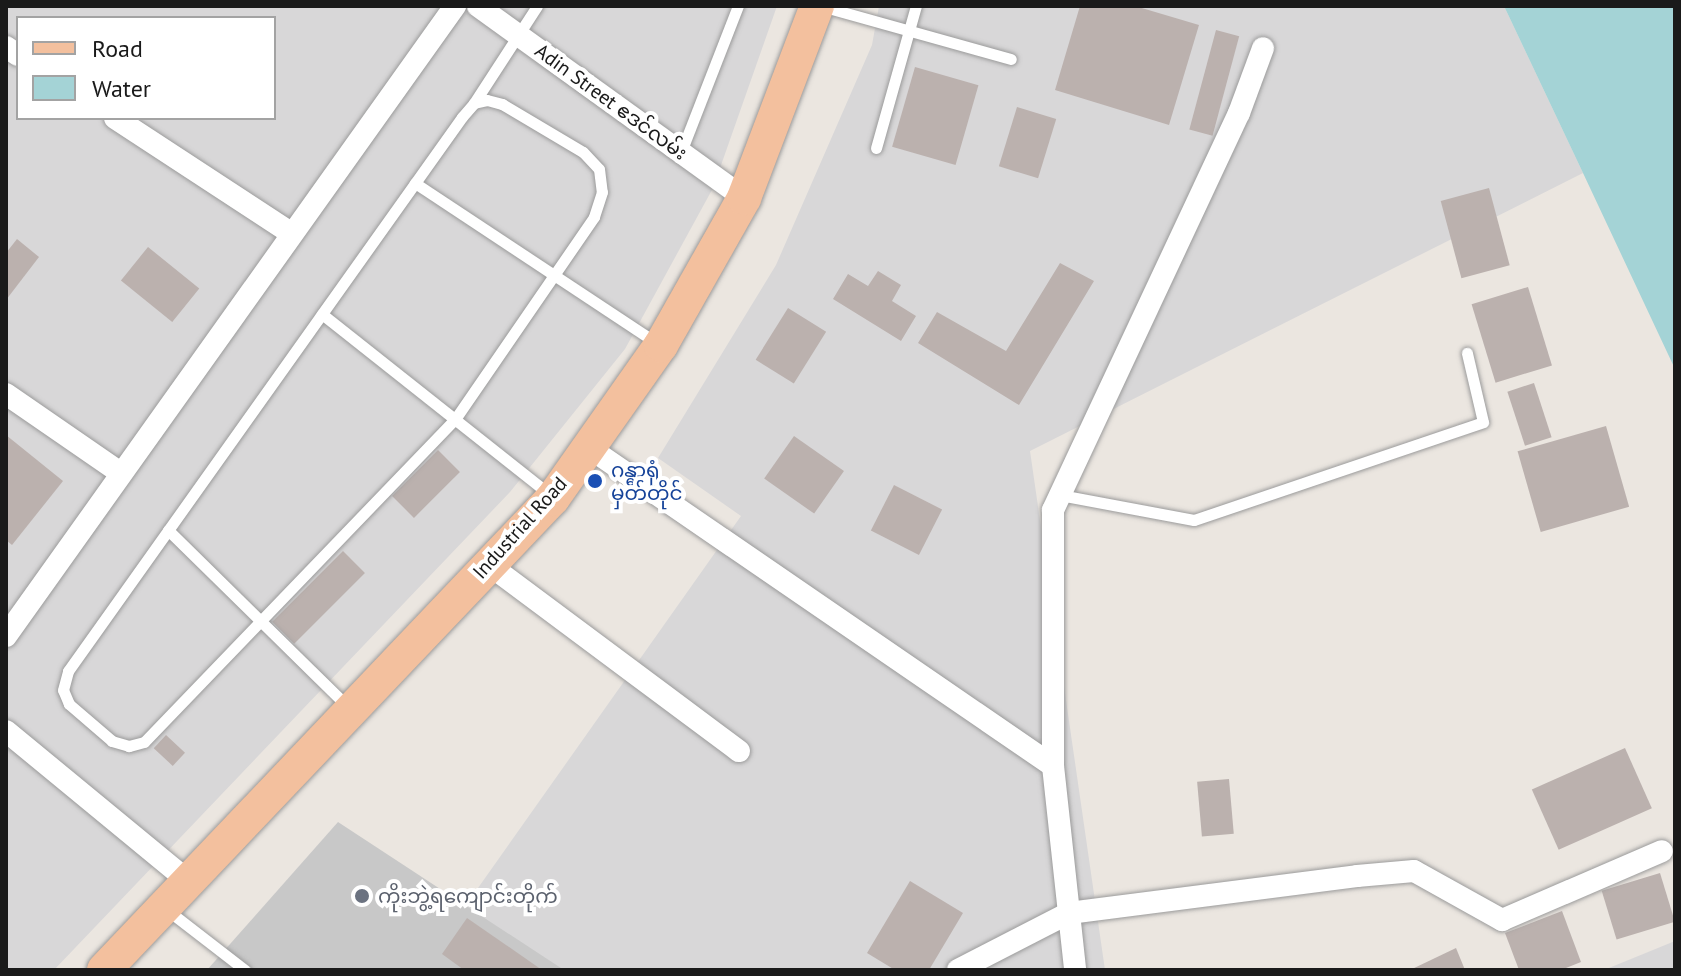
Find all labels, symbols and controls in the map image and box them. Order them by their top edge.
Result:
legend [16,16,276,120]
text: Road [92,33,143,64]
street label: Adin Street ဧဒင်လမ်း [530,39,692,165]
text: Water [92,73,151,104]
place label: ဂန္ဓာရုံ မှတ်တိုင် [611,458,682,505]
street label: Industrial Road [468,472,572,584]
marker: ဂန္ဓာရုံ မှတ်တိုင် [586,472,604,490]
place label: ကိုးဘွဲ့ရကျောင်းတိုက် [378,884,558,908]
marker: ကိုးဘွဲ့ရကျောင်းတိုက် [353,887,371,905]

